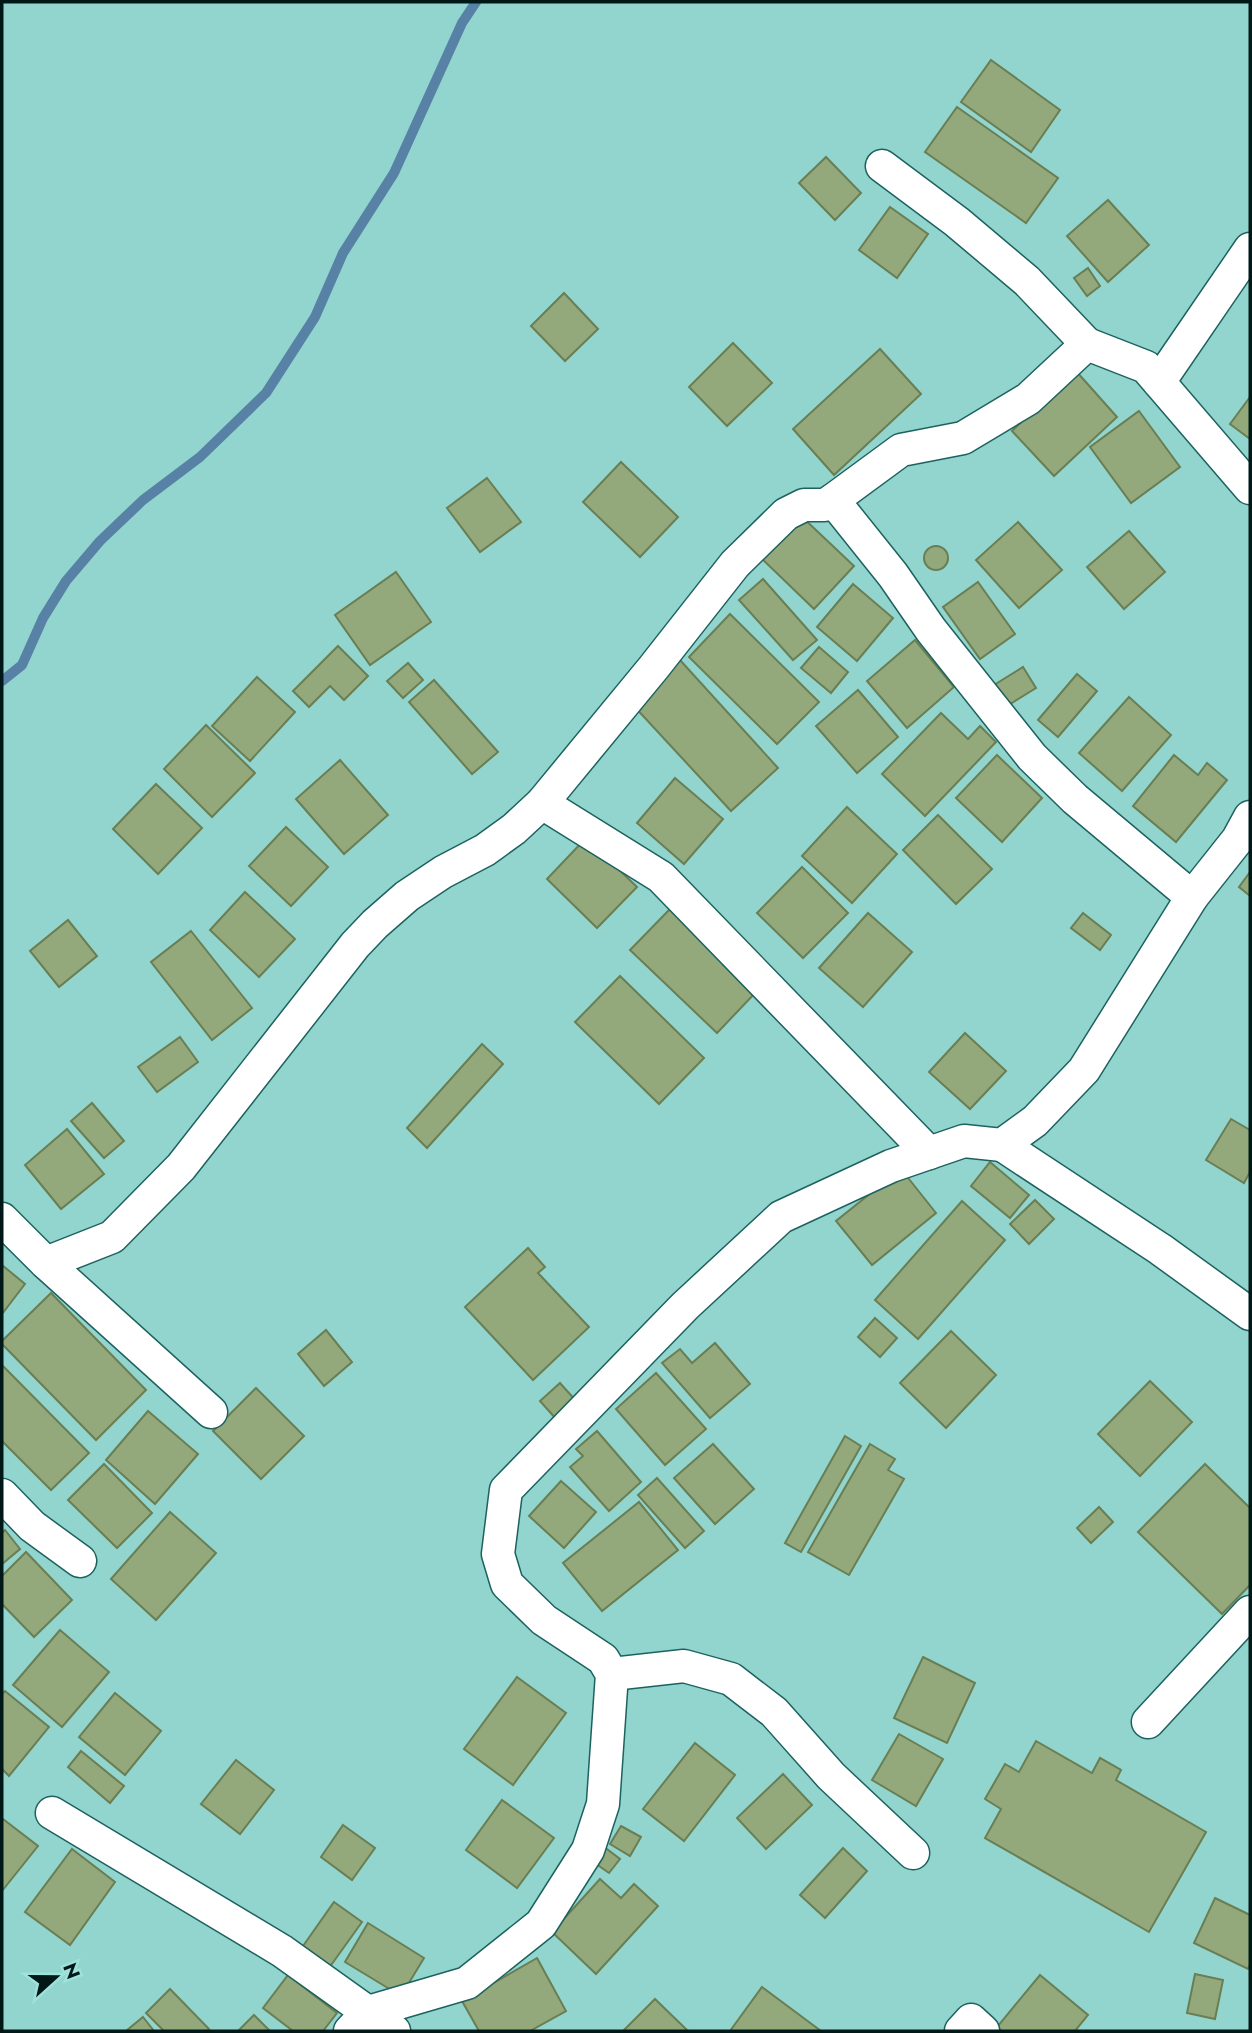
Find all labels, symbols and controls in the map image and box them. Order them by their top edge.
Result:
north arrow [21,1942,91,2012]
text: N [56,1959,87,1983]

